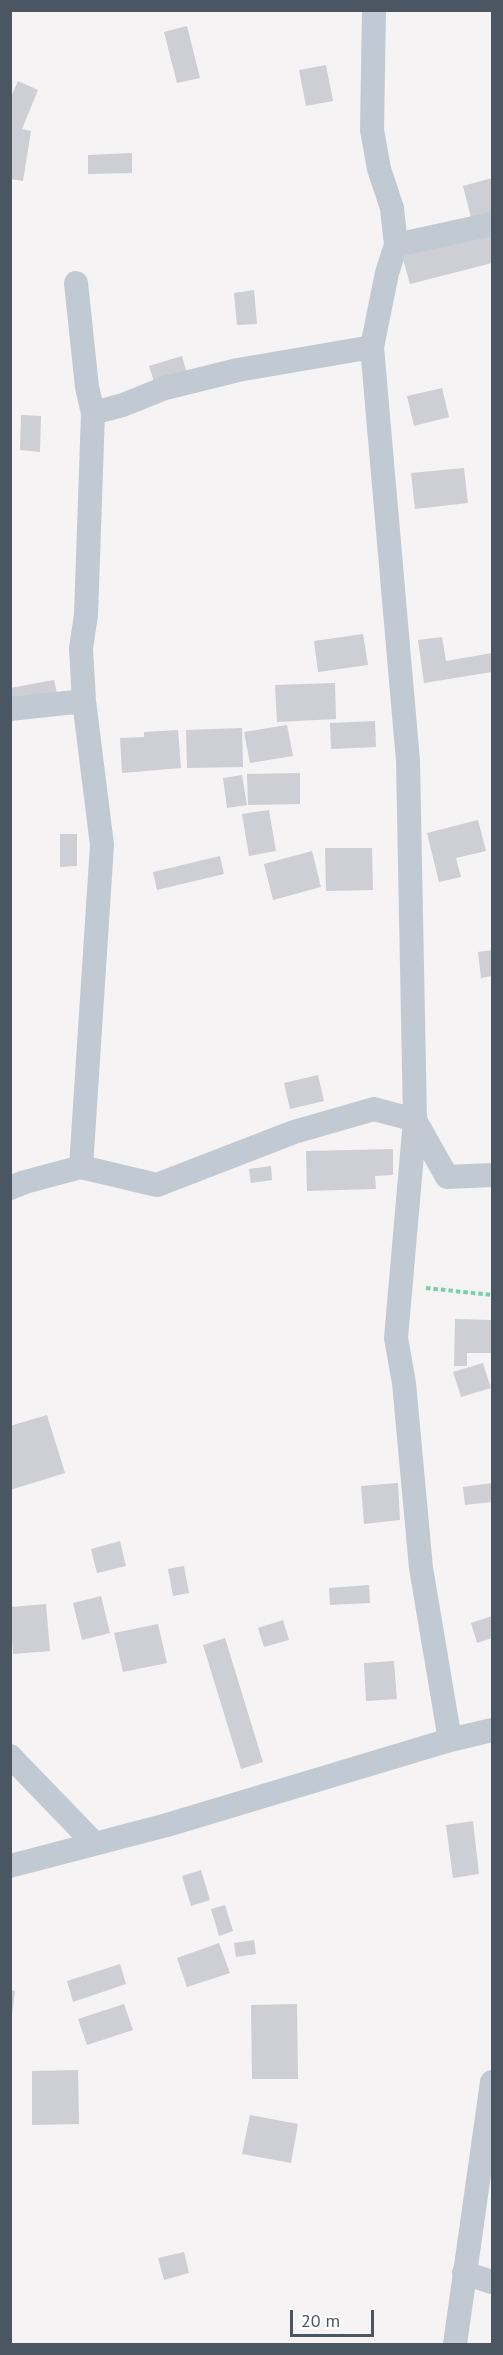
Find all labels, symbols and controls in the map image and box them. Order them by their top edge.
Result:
scale bar [293,2298,377,2336]
text: 20 m [301,2309,340,2332]

